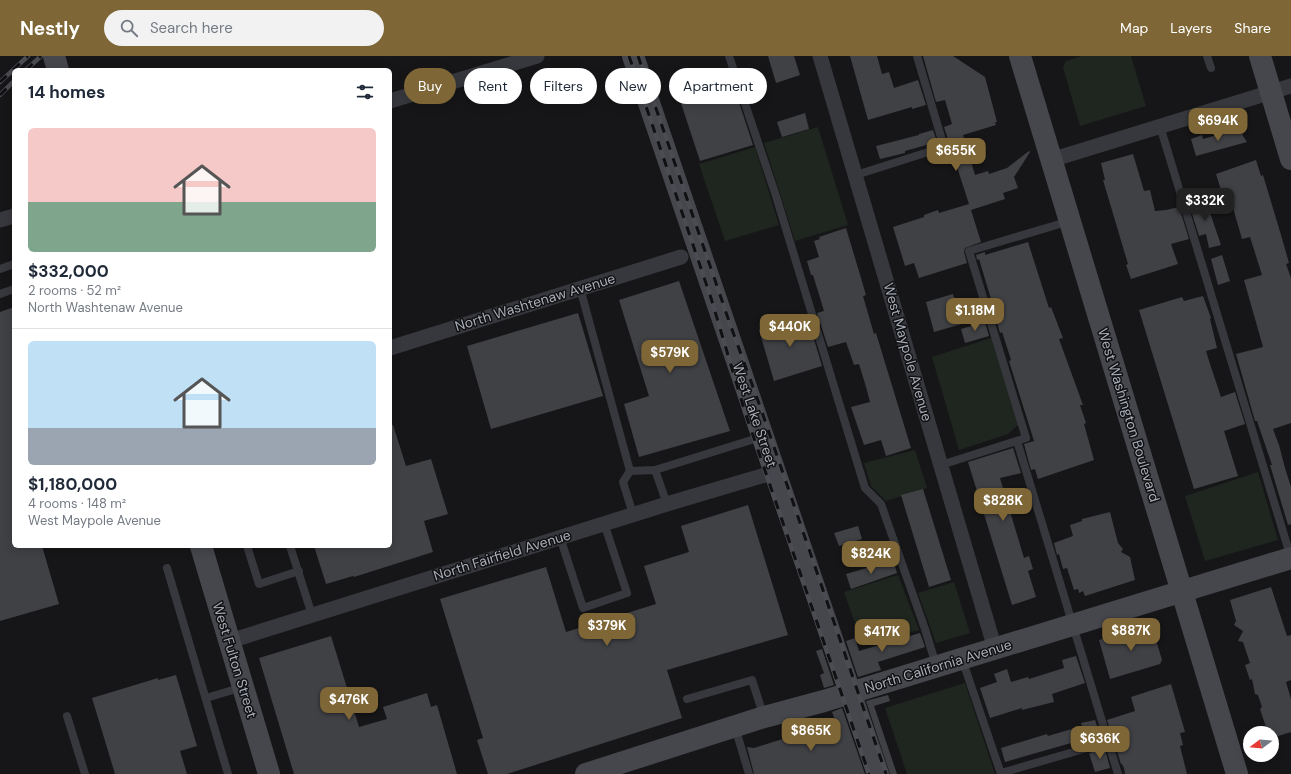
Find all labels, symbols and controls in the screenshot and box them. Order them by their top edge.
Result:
search box [104,10,384,46]
text: Nestly [20,16,80,41]
icon: search [118,17,140,39]
text: Search here [150,18,233,38]
text: Map [1120,19,1148,37]
text: Layers [1170,19,1212,37]
text: Share [1234,19,1271,37]
chip: Buy [404,68,456,104]
chip: Rent [464,68,522,104]
chip: Filters [530,68,597,104]
chip: New [605,68,661,104]
chip: Apartment [669,68,767,104]
text: 14 homes [28,81,105,103]
icon: filters [354,81,376,103]
pin: $694K [1190,108,1246,142]
text: $694K [1197,112,1239,129]
pin: $655K [928,138,984,172]
text: $655K [936,142,976,159]
icon: home [166,154,238,226]
pin: $332K [1177,188,1233,222]
text: $332K [1185,192,1225,209]
text: $332,000 [28,260,109,282]
street label: North Washtenaw Avenue [453,269,617,335]
street label: West Maypole Avenue [880,281,936,423]
text: 2 rooms · 52 m² [28,282,121,299]
pin: $1.18M [942,298,1008,332]
text: North Washtenaw Avenue [28,299,183,316]
text: $1.18M [955,302,995,319]
pin: $440K [762,314,818,348]
text: $440K [769,318,811,335]
street label: West Washington Boulevard [1094,326,1164,504]
pin: $579K [642,340,698,374]
text: $579K [650,344,690,361]
street label: West Lake Street [729,360,781,470]
icon: home [166,367,238,439]
text: $1,180,000 [28,473,117,495]
pin: $828K [975,488,1031,522]
text: $828K [983,492,1023,509]
text: 4 rooms · 148 m² [28,495,126,512]
text: West Maypole Avenue [28,512,161,529]
street label: North Fairfield Avenue [431,526,573,584]
pin: $824K [843,541,899,575]
text: $824K [851,545,891,562]
street label: West Fulton Street [209,600,261,720]
pin: $379K [579,613,635,647]
text: $379K [587,617,627,634]
pin: $887K [1103,618,1159,652]
pin: $417K [854,619,910,653]
text: $887K [1111,622,1151,639]
text: $417K [864,623,900,640]
street label: North California Avenue [862,635,1014,697]
pin: $476K [321,687,377,721]
text: $476K [329,691,369,708]
pin: $865K [783,718,839,752]
text: $865K [791,722,831,739]
pin: $636K [1072,726,1128,760]
north arrow [1243,726,1279,762]
map controls [1243,726,1279,762]
text: $636K [1080,730,1120,747]

